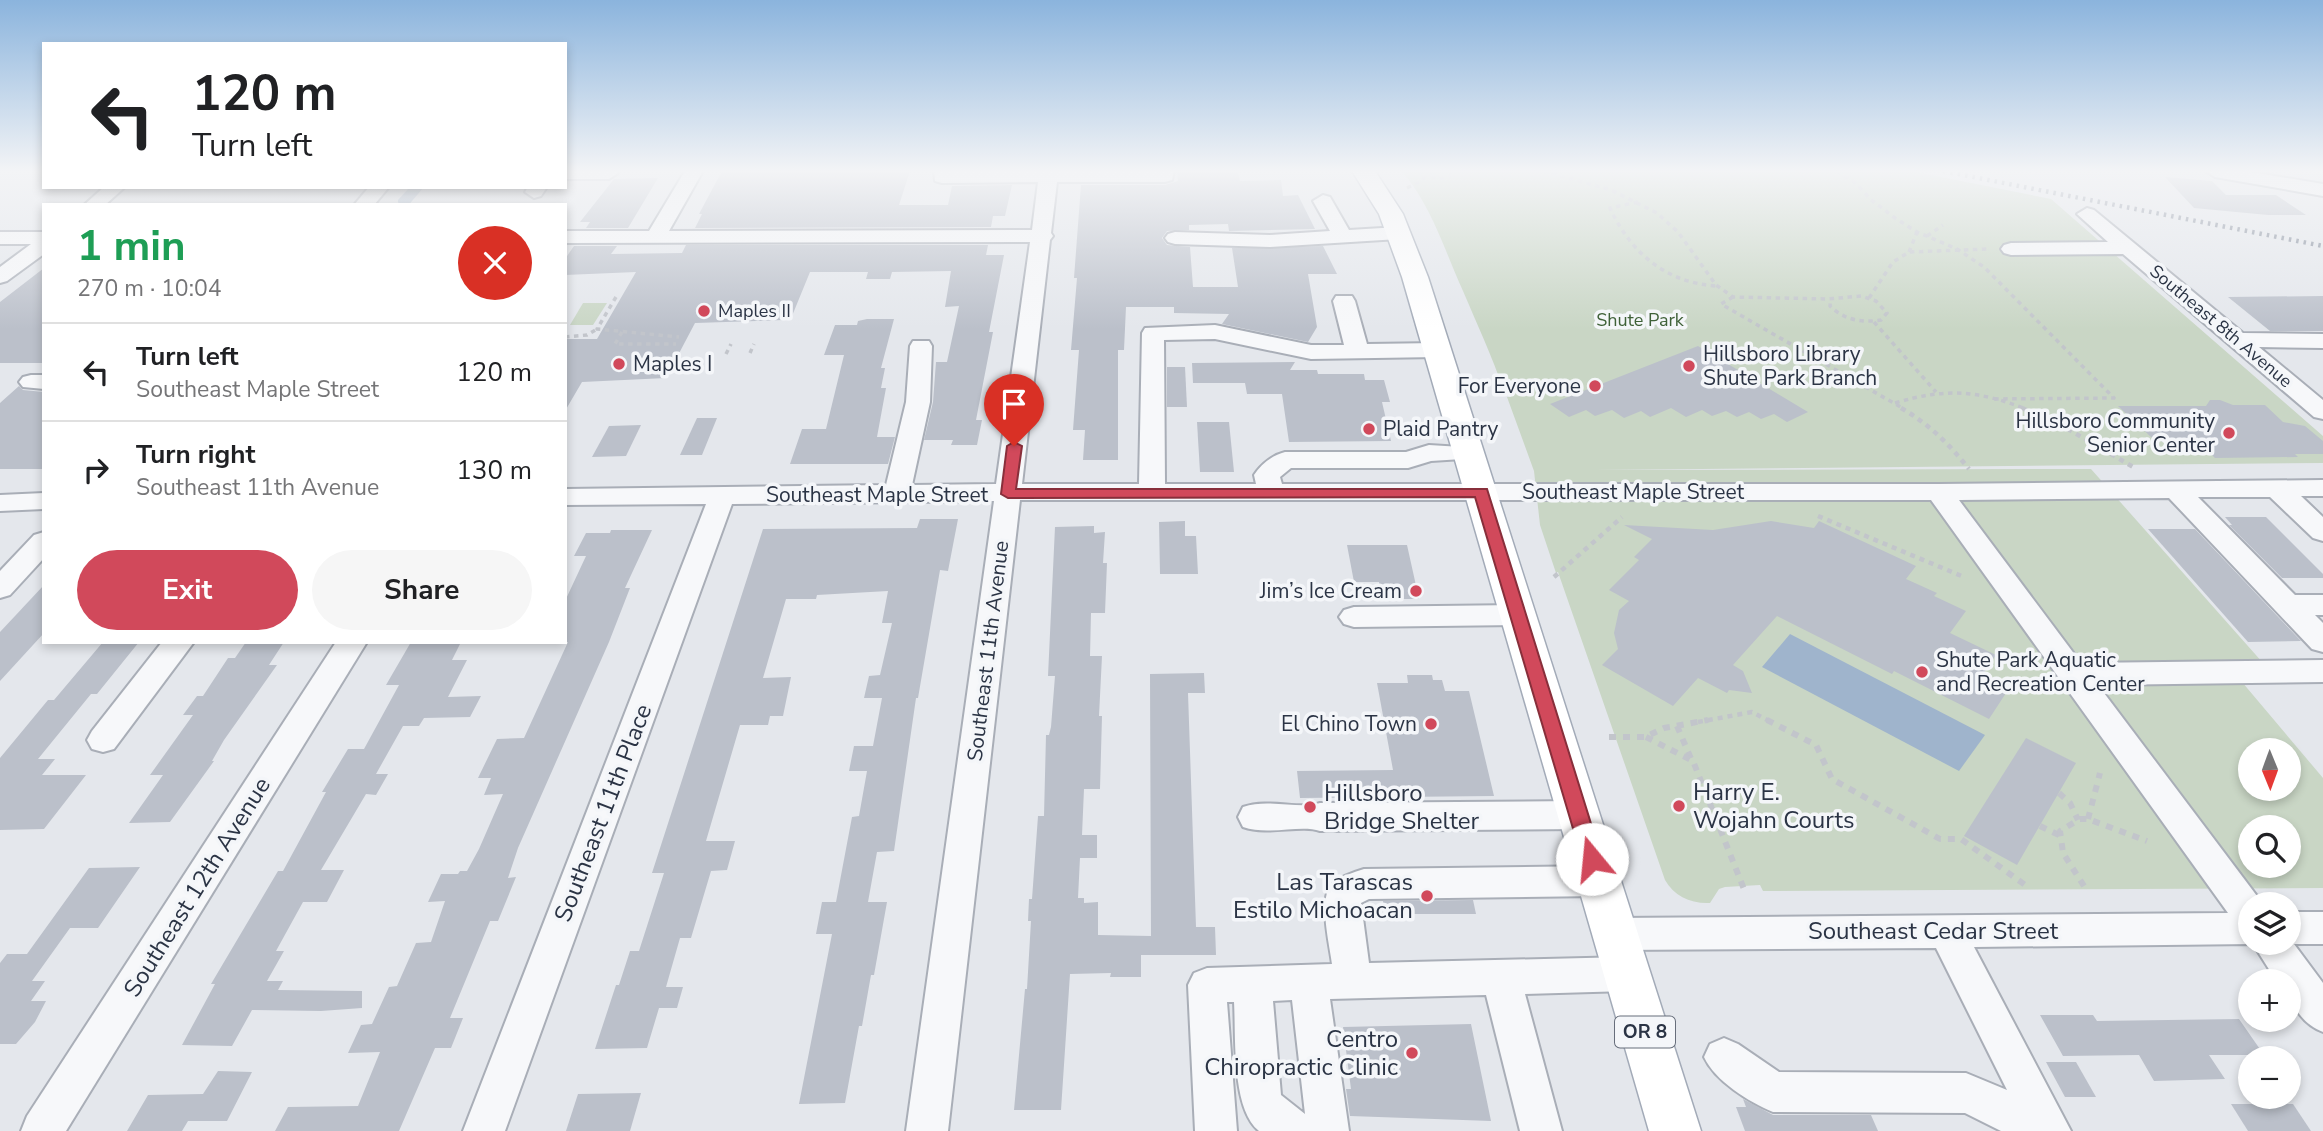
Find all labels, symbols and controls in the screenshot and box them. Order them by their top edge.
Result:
text: 120 m [192,60,336,127]
icon: left [77,70,168,161]
text: Turn left [192,124,312,167]
text: 1 min [77,218,186,275]
button: close [458,226,532,300]
street label: Southeast 8th Avenue [2145,259,2297,393]
text: 270 m · 10:04 [77,273,222,304]
place label: Maples II [718,299,791,323]
marker: Maples II [696,303,712,319]
park label: Shute Park [1596,308,1685,332]
text: Turn left [136,339,239,374]
place label: Hillsboro Library Shute Park Branch [1703,340,1877,392]
place label: Maples I [633,350,713,378]
icon: left [77,353,115,391]
text: 120 m [456,355,532,390]
marker: Maples I [611,356,627,372]
marker: Hillsboro Library Shute Park Branch [1681,358,1697,374]
place label: For Everyone [1458,372,1581,400]
text: Southeast Maple Street [136,374,379,405]
pin [984,374,1044,446]
marker: For Everyone [1587,378,1603,394]
icon: arrive [995,385,1033,423]
place label: Hillsboro Community Senior Center [2015,407,2215,459]
place label: Plaid Pantry [1383,415,1498,443]
marker: Plaid Pantry [1361,421,1377,437]
marker: Hillsboro Community Senior Center [2221,425,2237,441]
text: Turn right [136,437,255,472]
icon: right [77,451,115,489]
text: 130 m [456,453,532,488]
text: Southeast 11th Avenue [136,472,379,503]
street label: Southeast Maple Street [1522,478,1745,506]
street label: Southeast Maple Street [766,481,989,509]
street label: Southeast 11th Avenue [961,539,1015,763]
button: Exit [77,550,298,630]
button: Share [312,550,532,630]
place label: Jim’s Ice Cream [1259,577,1402,605]
marker: Jim’s Ice Cream [1408,583,1424,599]
place label: Shute Park Aquatic and Recreation Center [1936,646,2145,698]
marker: Shute Park Aquatic and Recreation Center [1914,664,1930,680]
street label: Southeast 11th Place [547,700,659,926]
place label: El Chino Town [1281,710,1417,738]
marker: El Chino Town [1423,716,1439,732]
north arrow [2238,738,2301,802]
map controls [2238,738,2301,1109]
street label: Southeast 12th Avenue [116,771,278,1003]
place label: Harry E. Wojahn Courts [1693,776,1854,836]
place label: Hillsboro Bridge Shelter [1324,777,1479,837]
marker: Harry E. Wojahn Courts [1671,798,1687,814]
marker: Hillsboro Bridge Shelter [1302,799,1318,815]
button: search [2238,815,2301,878]
position arrow [1555,822,1629,896]
place label: Las Tarascas Estilo Michoacan [1233,866,1413,926]
marker: Las Tarascas Estilo Michoacan [1419,888,1435,904]
button: layers [2238,892,2301,955]
street label: Southeast Cedar Street [1808,915,2059,947]
button: + [2238,969,2301,1032]
road number: OR 8 [1615,1016,1675,1048]
place label: Centro Chiropractic Clinic [1204,1023,1398,1083]
marker: Centro Chiropractic Clinic [1404,1045,1420,1061]
button: − [2238,1046,2301,1109]

